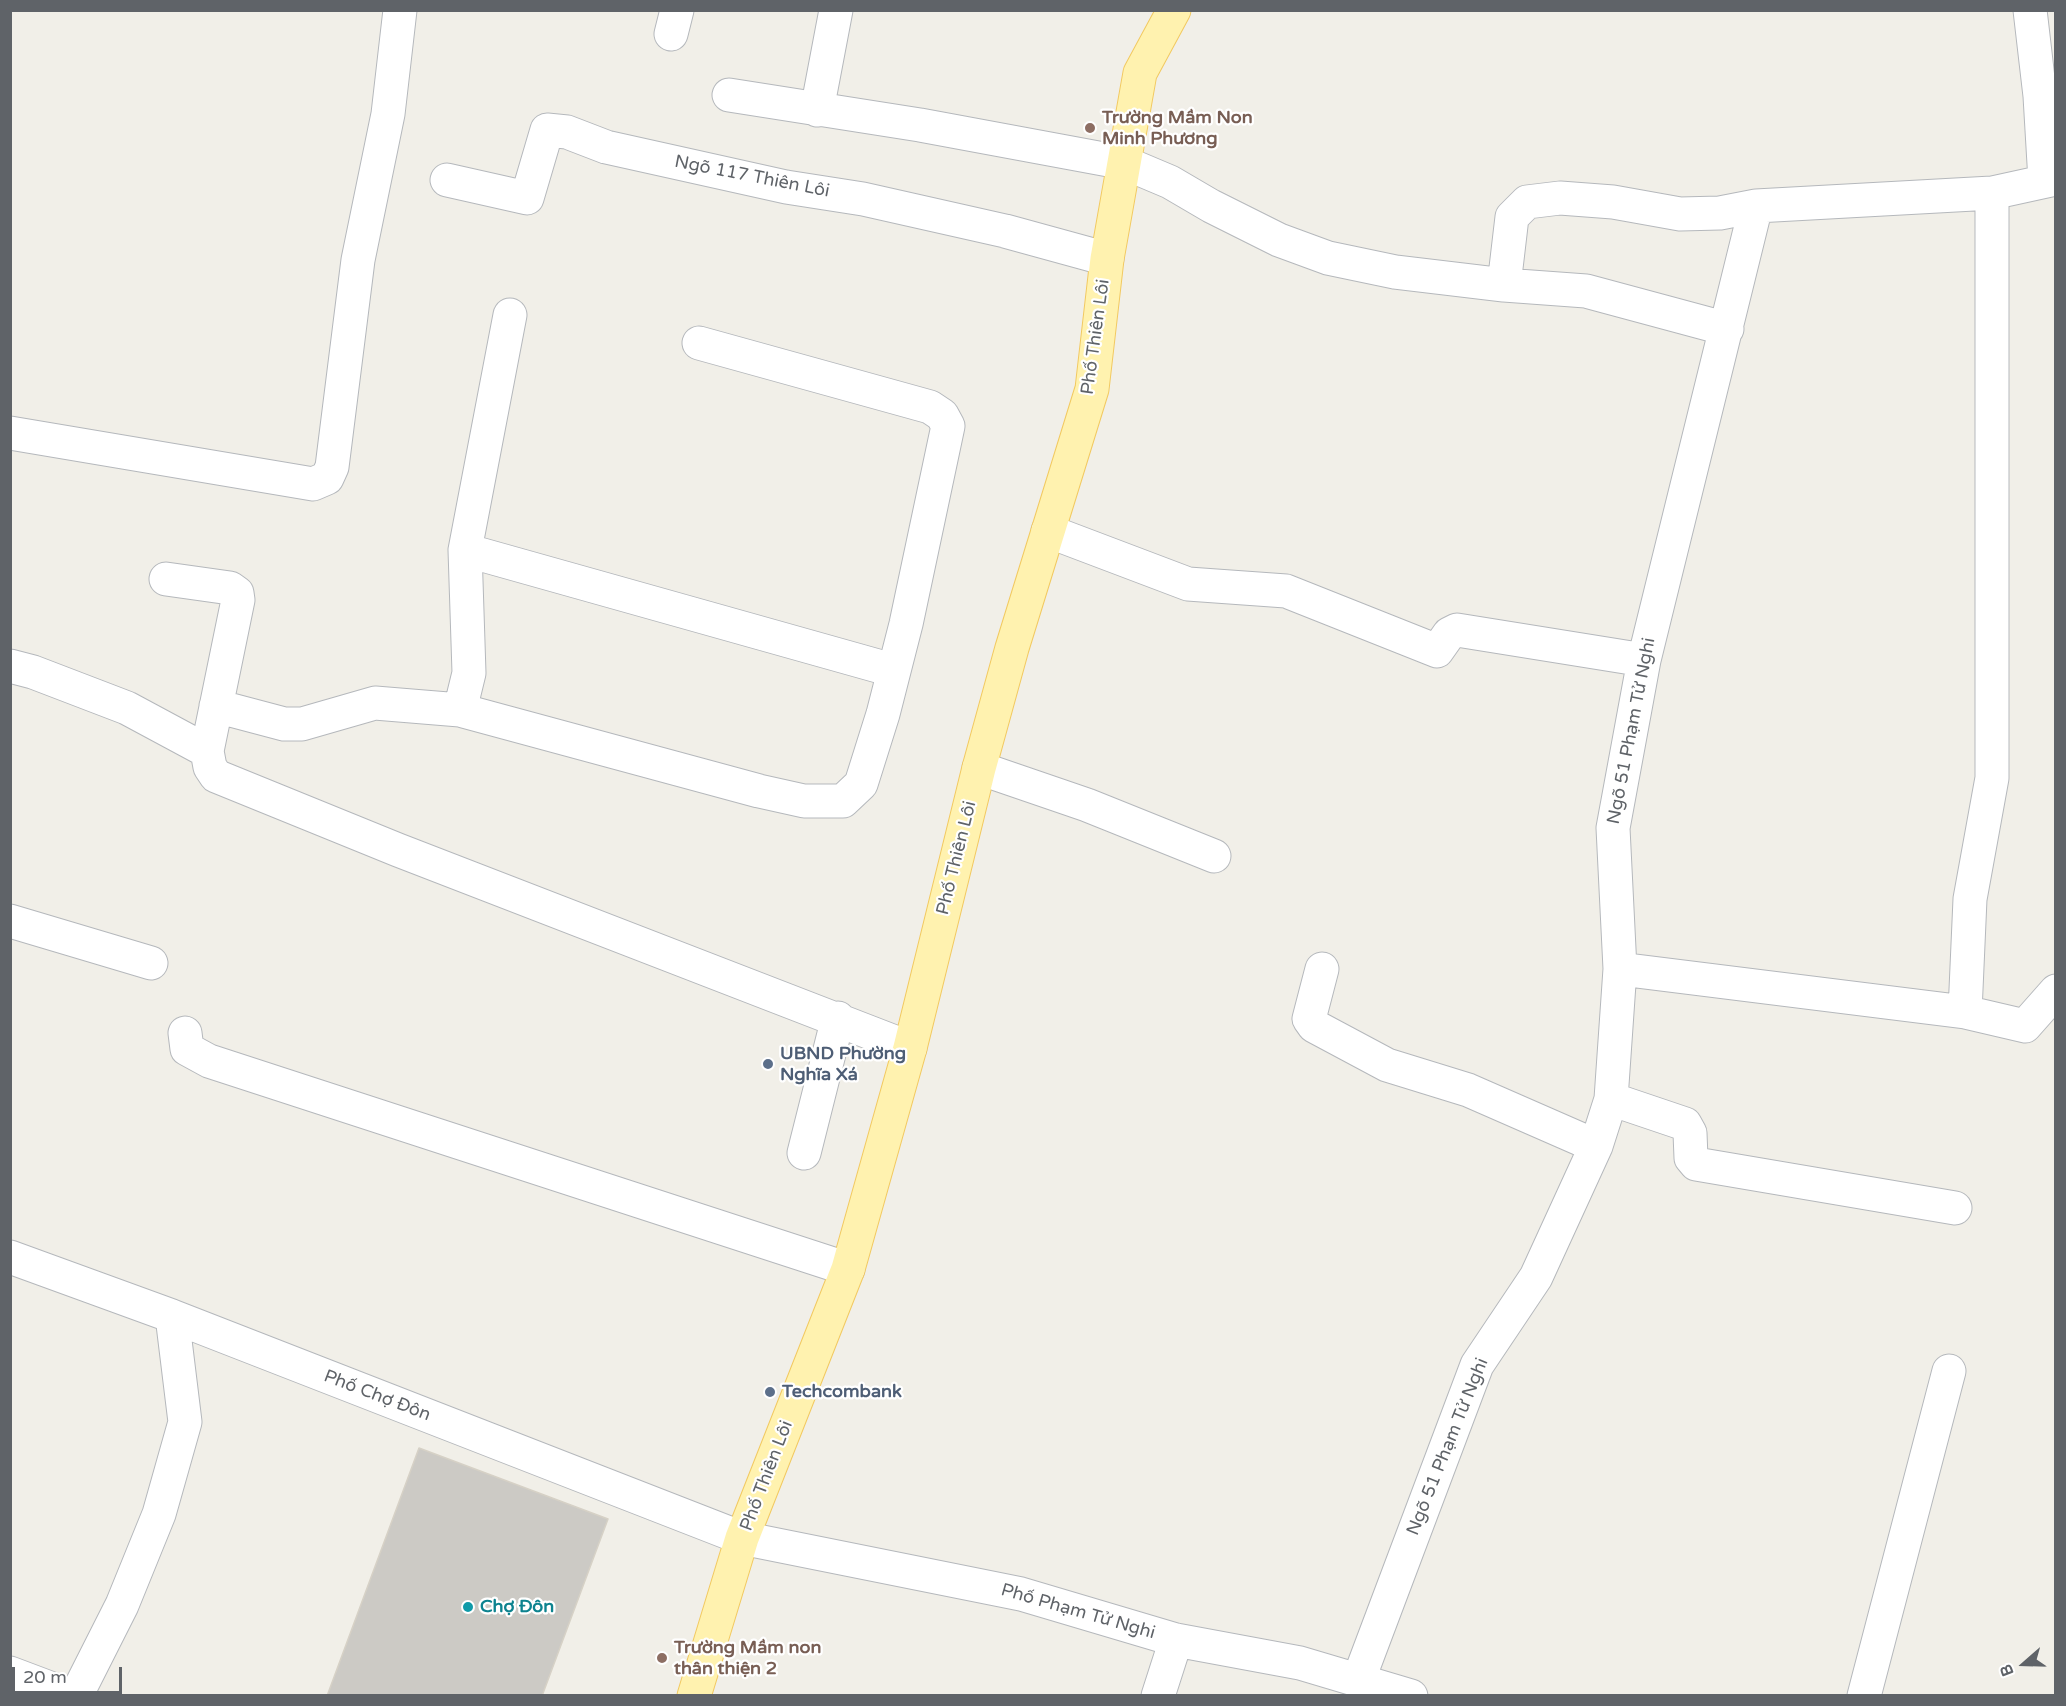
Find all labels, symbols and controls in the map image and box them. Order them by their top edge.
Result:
place label: Trường Mầm Non Minh Phương [1102,107,1253,150]
marker: Trường Mầm Non Minh Phương [1083,121,1097,135]
street label: Ngõ 117 Thiên Lôi [673,151,831,203]
street label: Phố Thiên Lôi [1077,278,1115,396]
street label: Ngõ 51 Phạm Tử Nghi [1603,636,1661,826]
street label: Phố Thiên Lôi [932,799,982,917]
place label: UBND Phường Nghĩa Xá [780,1043,906,1086]
marker: UBND Phường Nghĩa Xá [761,1057,775,1071]
street label: Ngõ 51 Phạm Tử Nghi [1403,1355,1493,1539]
street label: Phố Chợ Đôn [320,1366,434,1426]
place label: Techcombank [782,1381,902,1403]
marker: Techcombank [763,1385,777,1399]
street label: Phố Thiên Lôi [736,1418,798,1534]
street label: Phố Phạm Tử Nghi [998,1580,1158,1644]
place label: Chợ Đôn [480,1596,554,1618]
marker: Chợ Đôn [461,1600,475,1614]
north arrow [1994,1634,2054,1694]
place label: Trường Mầm non thân thiện 2 [674,1637,821,1680]
marker: Trường Mầm non thân thiện 2 [655,1651,669,1665]
scale bar [15,1655,124,1693]
text: B [1996,1662,2018,1679]
text: 20 m [23,1666,67,1688]

